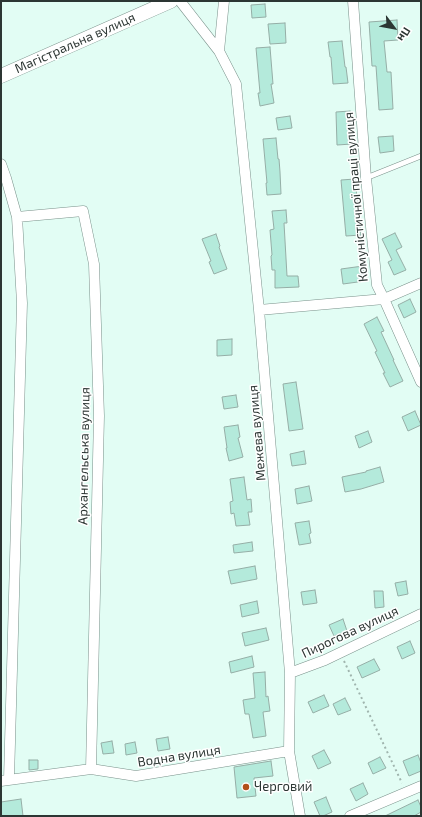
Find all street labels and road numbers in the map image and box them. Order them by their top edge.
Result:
street label: Магістральна вулиця [12,9,138,77]
street label: Комуністичної праці вулиця [341,111,371,283]
street label: Межева вулиця [245,384,269,482]
street label: Архангельська вулиця [75,387,93,525]
street label: Пирогова вулиця [299,603,401,661]
street label: Водна вулиця [136,742,222,770]

